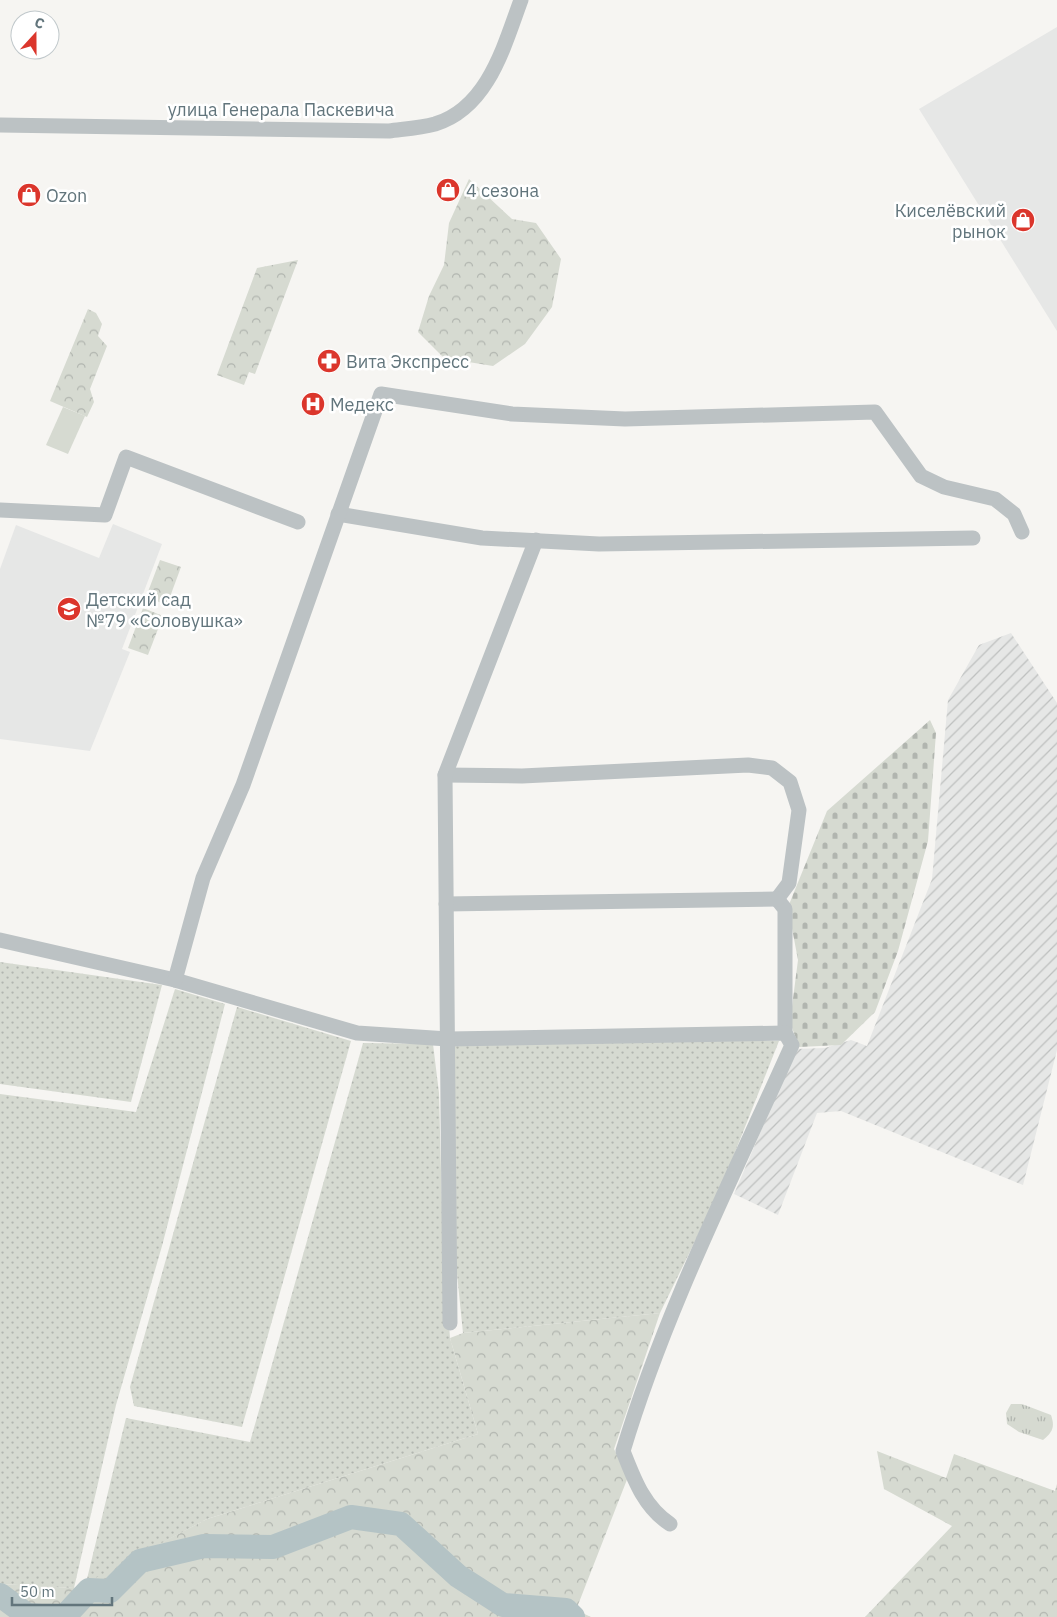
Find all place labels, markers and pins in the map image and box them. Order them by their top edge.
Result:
shop icon: 4 сезона [435,177,461,203]
place label: 4 сезона [466,179,540,202]
shop icon: Ozon [16,182,42,208]
place label: Ozon [46,184,87,207]
place label: Киселёвский рынок [895,199,1006,243]
shop icon: Киселёвский рынок [1010,207,1036,233]
pharmacy icon: Вита Экспресс [316,348,342,374]
place label: Вита Экспресс [346,350,469,373]
hospital icon: Медекс [300,391,326,417]
place label: Медекс [330,393,394,416]
place label: Детский сад №79 «Соловушка» [86,588,243,632]
school or university icon: Детский сад №79 «Соловушка» [56,596,82,622]

